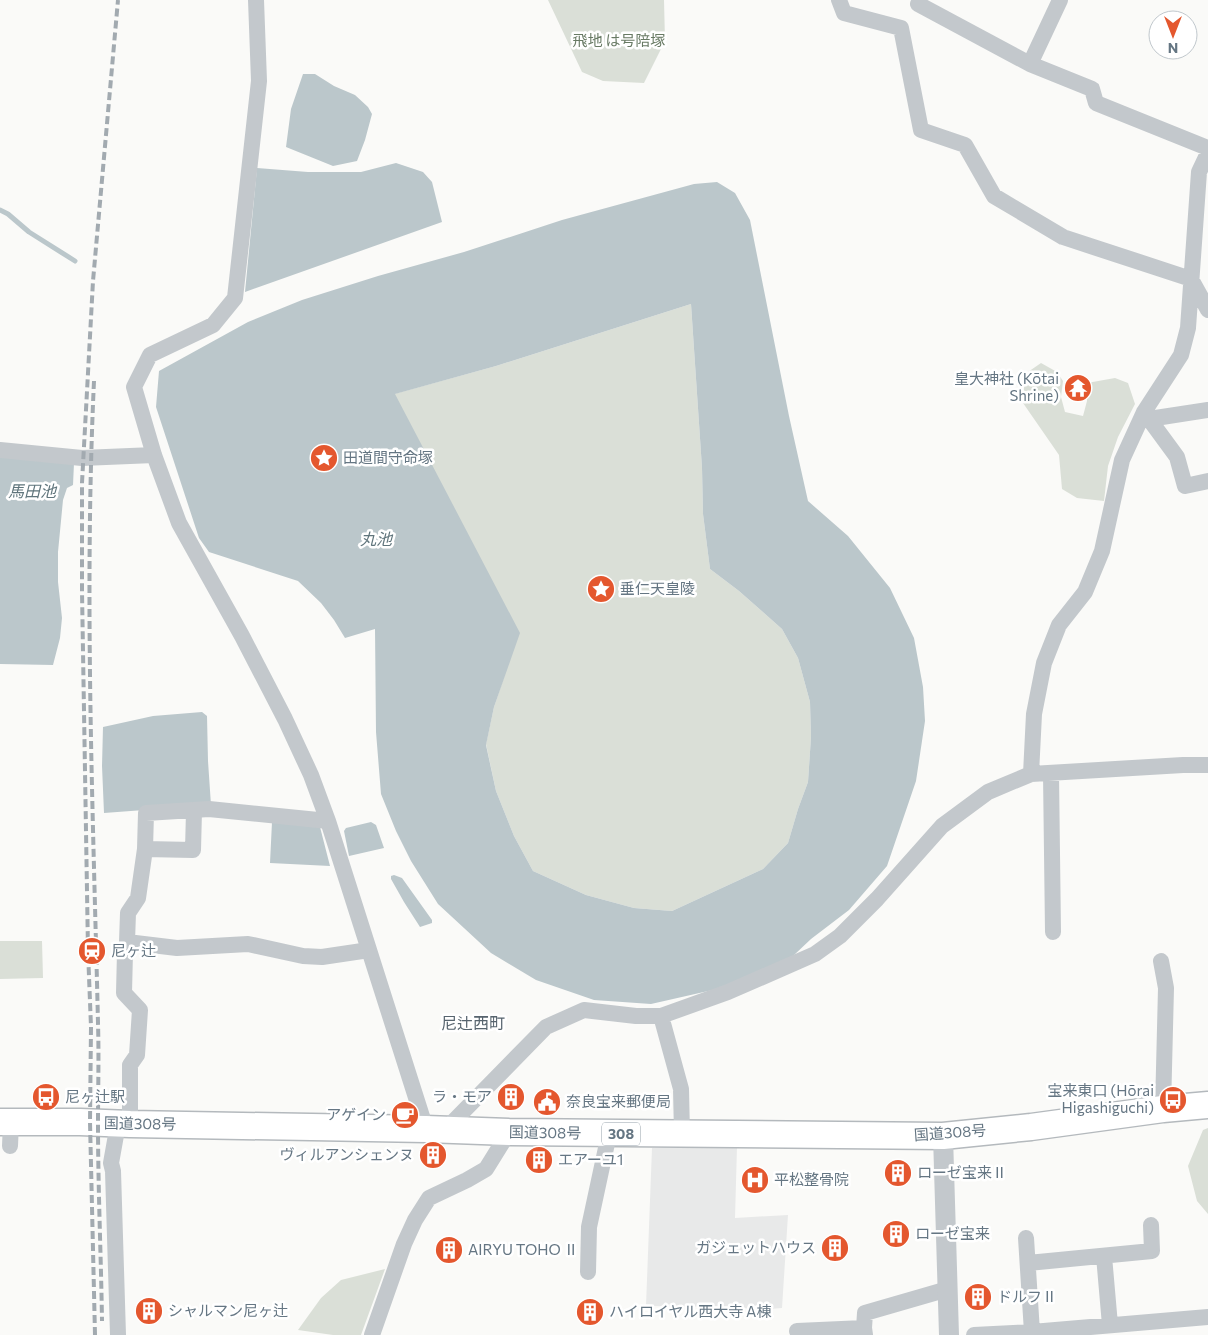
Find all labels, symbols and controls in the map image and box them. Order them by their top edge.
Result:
north arrow [1148,10,1198,60]
park label: 飛地 は号陪塚 [573,31,665,49]
text: N [1168,40,1178,57]
place label: 皇大神社 (Kōtai Shrine) [954,369,1059,404]
temple icon: 皇大神社 (Kōtai Shrine) [1063,373,1093,403]
place icon: 田道間守命塚 [309,443,339,473]
place label: 田道間守命塚 [343,448,433,466]
water label: 馬田池 [8,481,58,500]
water label: 丸池 [360,529,394,548]
place icon: 垂仁天皇陵 [586,574,616,604]
place label: 垂仁天皇陵 [620,579,695,597]
station icon: 尼ヶ辻 [77,936,107,966]
place label: 尼ヶ辻 [111,941,156,959]
district label: 尼辻西町 [441,1013,505,1032]
place label: 宝来東口 (Hōrai Higashiguchi) [1048,1081,1154,1116]
bus stop icon: 尼ヶ辻駅 [31,1082,61,1112]
building icon: ラ・モア [496,1082,526,1112]
bus stop icon: 宝来東口 (Hōrai Higashiguchi) [1158,1085,1188,1115]
place label: 尼ヶ辻駅 [65,1087,125,1105]
place label: ラ・モア [432,1087,492,1105]
public building icon: 奈良宝来郵便局 [532,1087,562,1117]
place label: 奈良宝来郵便局 [566,1092,671,1110]
cafe icon: アゲイン [390,1100,420,1130]
place label: アゲイン [326,1105,386,1123]
street label: 国道308号 [104,1113,176,1133]
street label: 国道308号 [913,1120,987,1144]
street label: 国道308号 [509,1122,581,1142]
road number: 308 [602,1122,640,1146]
building icon: ヴィルアンシェンヌ [418,1140,448,1170]
place label: ヴィルアンシェンヌ [280,1145,414,1163]
building icon: エアーユ1 [524,1145,554,1175]
place label: エアーユ1 [558,1150,624,1168]
building icon: ローゼ宝来Ⅱ [883,1158,913,1188]
place label: ローゼ宝来Ⅱ [917,1163,1007,1181]
hospital icon: 平松整骨院 [740,1165,770,1195]
place label: 平松整骨院 [774,1170,849,1188]
building icon: ローゼ宝来 [881,1219,911,1249]
place label: ローゼ宝来 [915,1224,990,1242]
building icon: ガジェットハウス [820,1233,850,1263]
building icon: AIRYU TOHO Ⅱ [434,1235,464,1265]
place label: ガジェットハウス [696,1238,816,1256]
place label: AIRYU TOHO Ⅱ [468,1240,579,1258]
building icon: ドルフⅡ [963,1282,993,1312]
place label: ドルフⅡ [997,1287,1057,1305]
building icon: シャルマン尼ヶ辻 [134,1296,164,1326]
building icon: ハイロイヤル西大寺 A棟 [575,1297,605,1327]
place label: シャルマン尼ヶ辻 [168,1301,288,1319]
place label: ハイロイヤル西大寺 A棟 [609,1302,771,1320]

